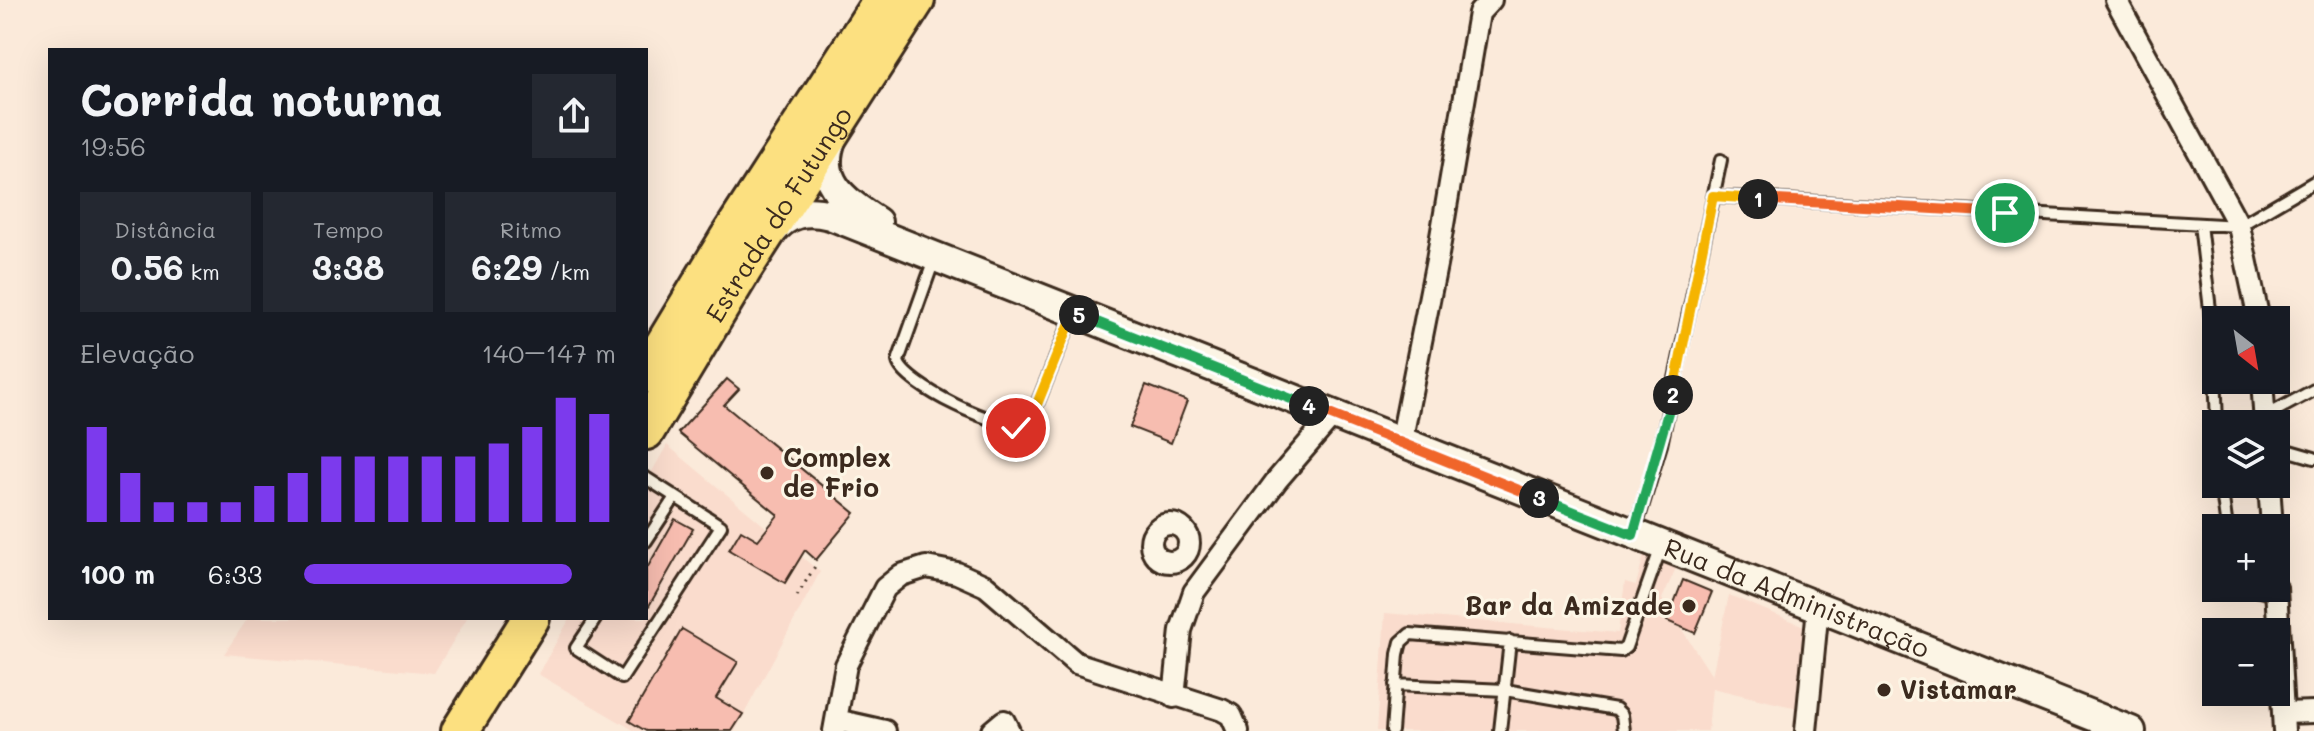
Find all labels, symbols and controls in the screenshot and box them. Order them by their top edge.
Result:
text: Corrida noturna [80,70,443,127]
button: share [532,74,616,158]
street label: Estrada do Futungo [697,100,859,328]
text: 19:56 [80,129,146,163]
pin: 1 [1738,179,1778,219]
pin [1971,179,2039,247]
text: 1 [1753,184,1763,213]
icon: arrive [1983,191,2027,235]
text: Distância [115,215,216,244]
text: Tempo [313,215,383,244]
text: Ritmo [500,215,561,244]
text: 0.56 [111,244,184,289]
text: 3:38 [312,244,384,289]
text: 6:29 [471,244,542,289]
text: km [184,257,220,286]
text: /km [542,257,590,286]
pin: 5 [1059,295,1099,335]
text: 5 [1073,300,1085,329]
north arrow [2202,306,2290,394]
map controls [2202,306,2290,706]
text: Elevação [80,336,194,370]
text: 140–147 m [481,336,616,370]
pin: 2 [1653,375,1693,415]
text: 2 [1667,380,1679,409]
pin: 4 [1289,386,1329,426]
text: 4 [1302,391,1316,420]
pin [982,394,1050,462]
icon: check [994,406,1038,450]
button: layers [2202,410,2290,498]
place label: Complex de Frio [783,440,891,504]
marker: Complex de Frio [758,464,776,482]
pin: 3 [1519,478,1559,518]
text: 3 [1532,483,1546,512]
button: + [2202,514,2290,602]
street label: Rua da Administração [1660,530,1934,665]
text: 100 m [80,557,155,591]
text: 6:33 [208,557,262,591]
place label: Bar da Amizade [1465,588,1673,622]
marker: Bar da Amizade [1680,597,1698,615]
button: − [2202,618,2290,706]
place label: Vistamar [1900,672,2017,706]
marker: Vistamar [1875,681,1893,699]

